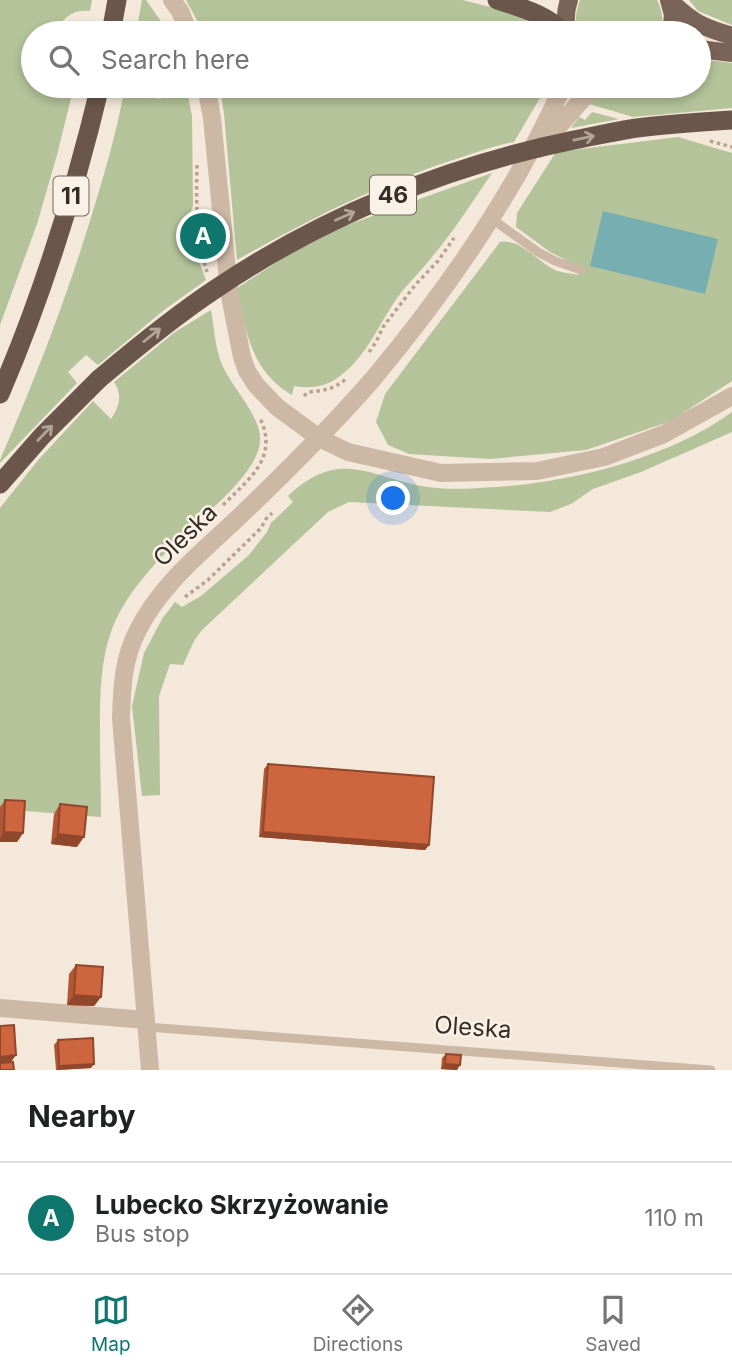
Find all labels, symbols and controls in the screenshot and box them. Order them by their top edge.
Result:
search box [21,21,711,98]
icon: search [45,41,83,79]
text: Search here [101,44,250,75]
one-way arrow [572,130,595,144]
road number: 11 [54,176,88,216]
road number: 46 [370,176,416,214]
one-way arrow [334,209,355,222]
pin: A [180,210,226,262]
one-way arrow [142,328,160,343]
one-way arrow [37,424,53,442]
your location [376,481,410,515]
street label: Oleska [147,498,223,572]
street label: Oleska [433,1010,513,1044]
text: Nearby [28,1098,136,1134]
text: Lubecko Skrzyżowanie [95,1189,389,1220]
text: A [42,1204,60,1232]
text: 110 m [644,1204,704,1232]
text: Bus stop [95,1220,190,1248]
tab: Map [91,1291,131,1356]
tab: Directions [313,1291,403,1356]
tab: Saved [585,1291,641,1356]

